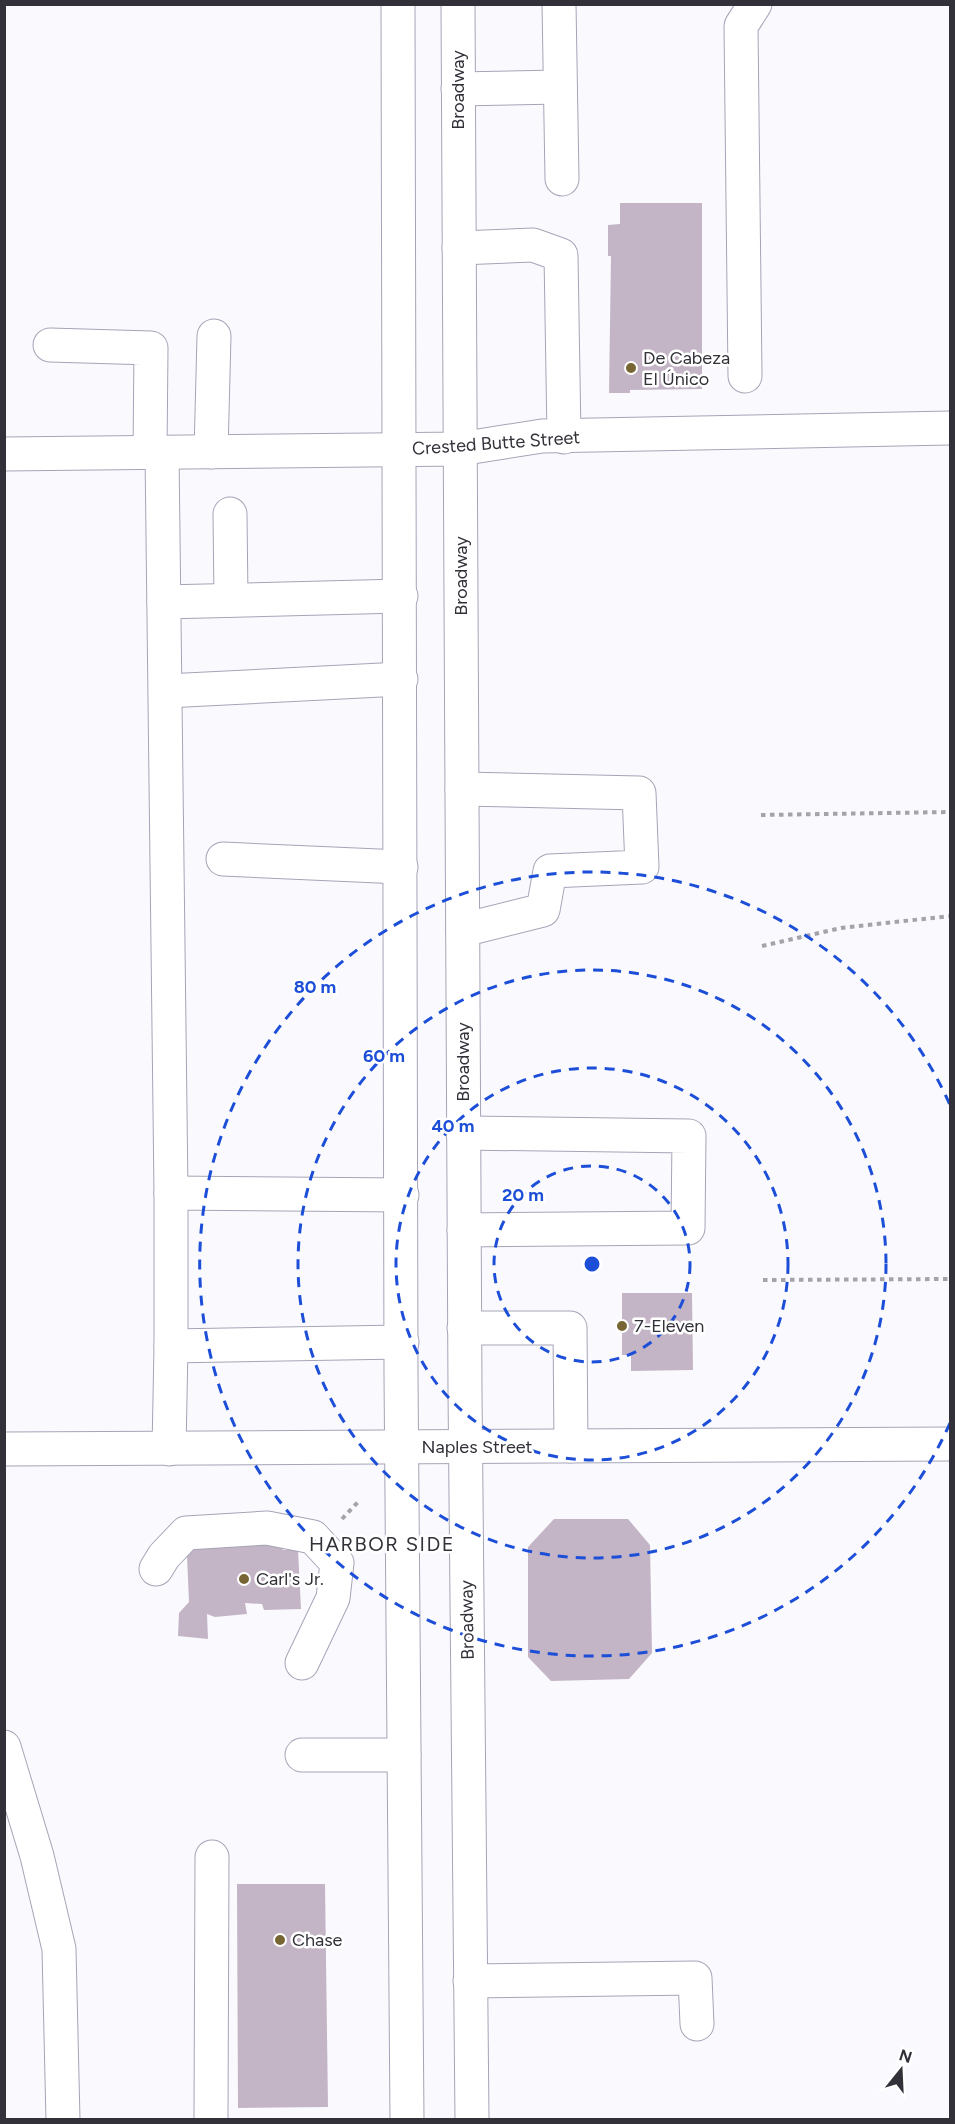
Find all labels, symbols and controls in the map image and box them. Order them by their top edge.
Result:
street label: Broadway [447,50,469,130]
place label: De Cabeza El Único [643,347,730,390]
marker: De Cabeza El Único [624,361,638,375]
street label: Crested Butte Street [411,426,581,460]
street label: Broadway [450,536,472,616]
text: 80 m [294,976,336,998]
street label: Broadway [452,1022,474,1102]
text: 60 m [363,1045,405,1067]
text: 40 m [431,1115,475,1137]
text: 20 m [502,1184,544,1206]
centre of rings [582,1254,602,1274]
place label: 7-Eleven [634,1315,704,1337]
marker: 7-Eleven [615,1319,629,1333]
street label: Naples Street [422,1436,533,1458]
district label: HARBOR SIDE [309,1532,455,1556]
place label: Carl's Jr. [256,1568,324,1590]
marker: Carl's Jr. [237,1572,251,1586]
street label: Broadway [455,1579,479,1660]
place label: Chase [292,1929,343,1951]
marker: Chase [273,1933,287,1947]
north arrow [871,2040,931,2100]
text: N [897,2045,914,2067]

